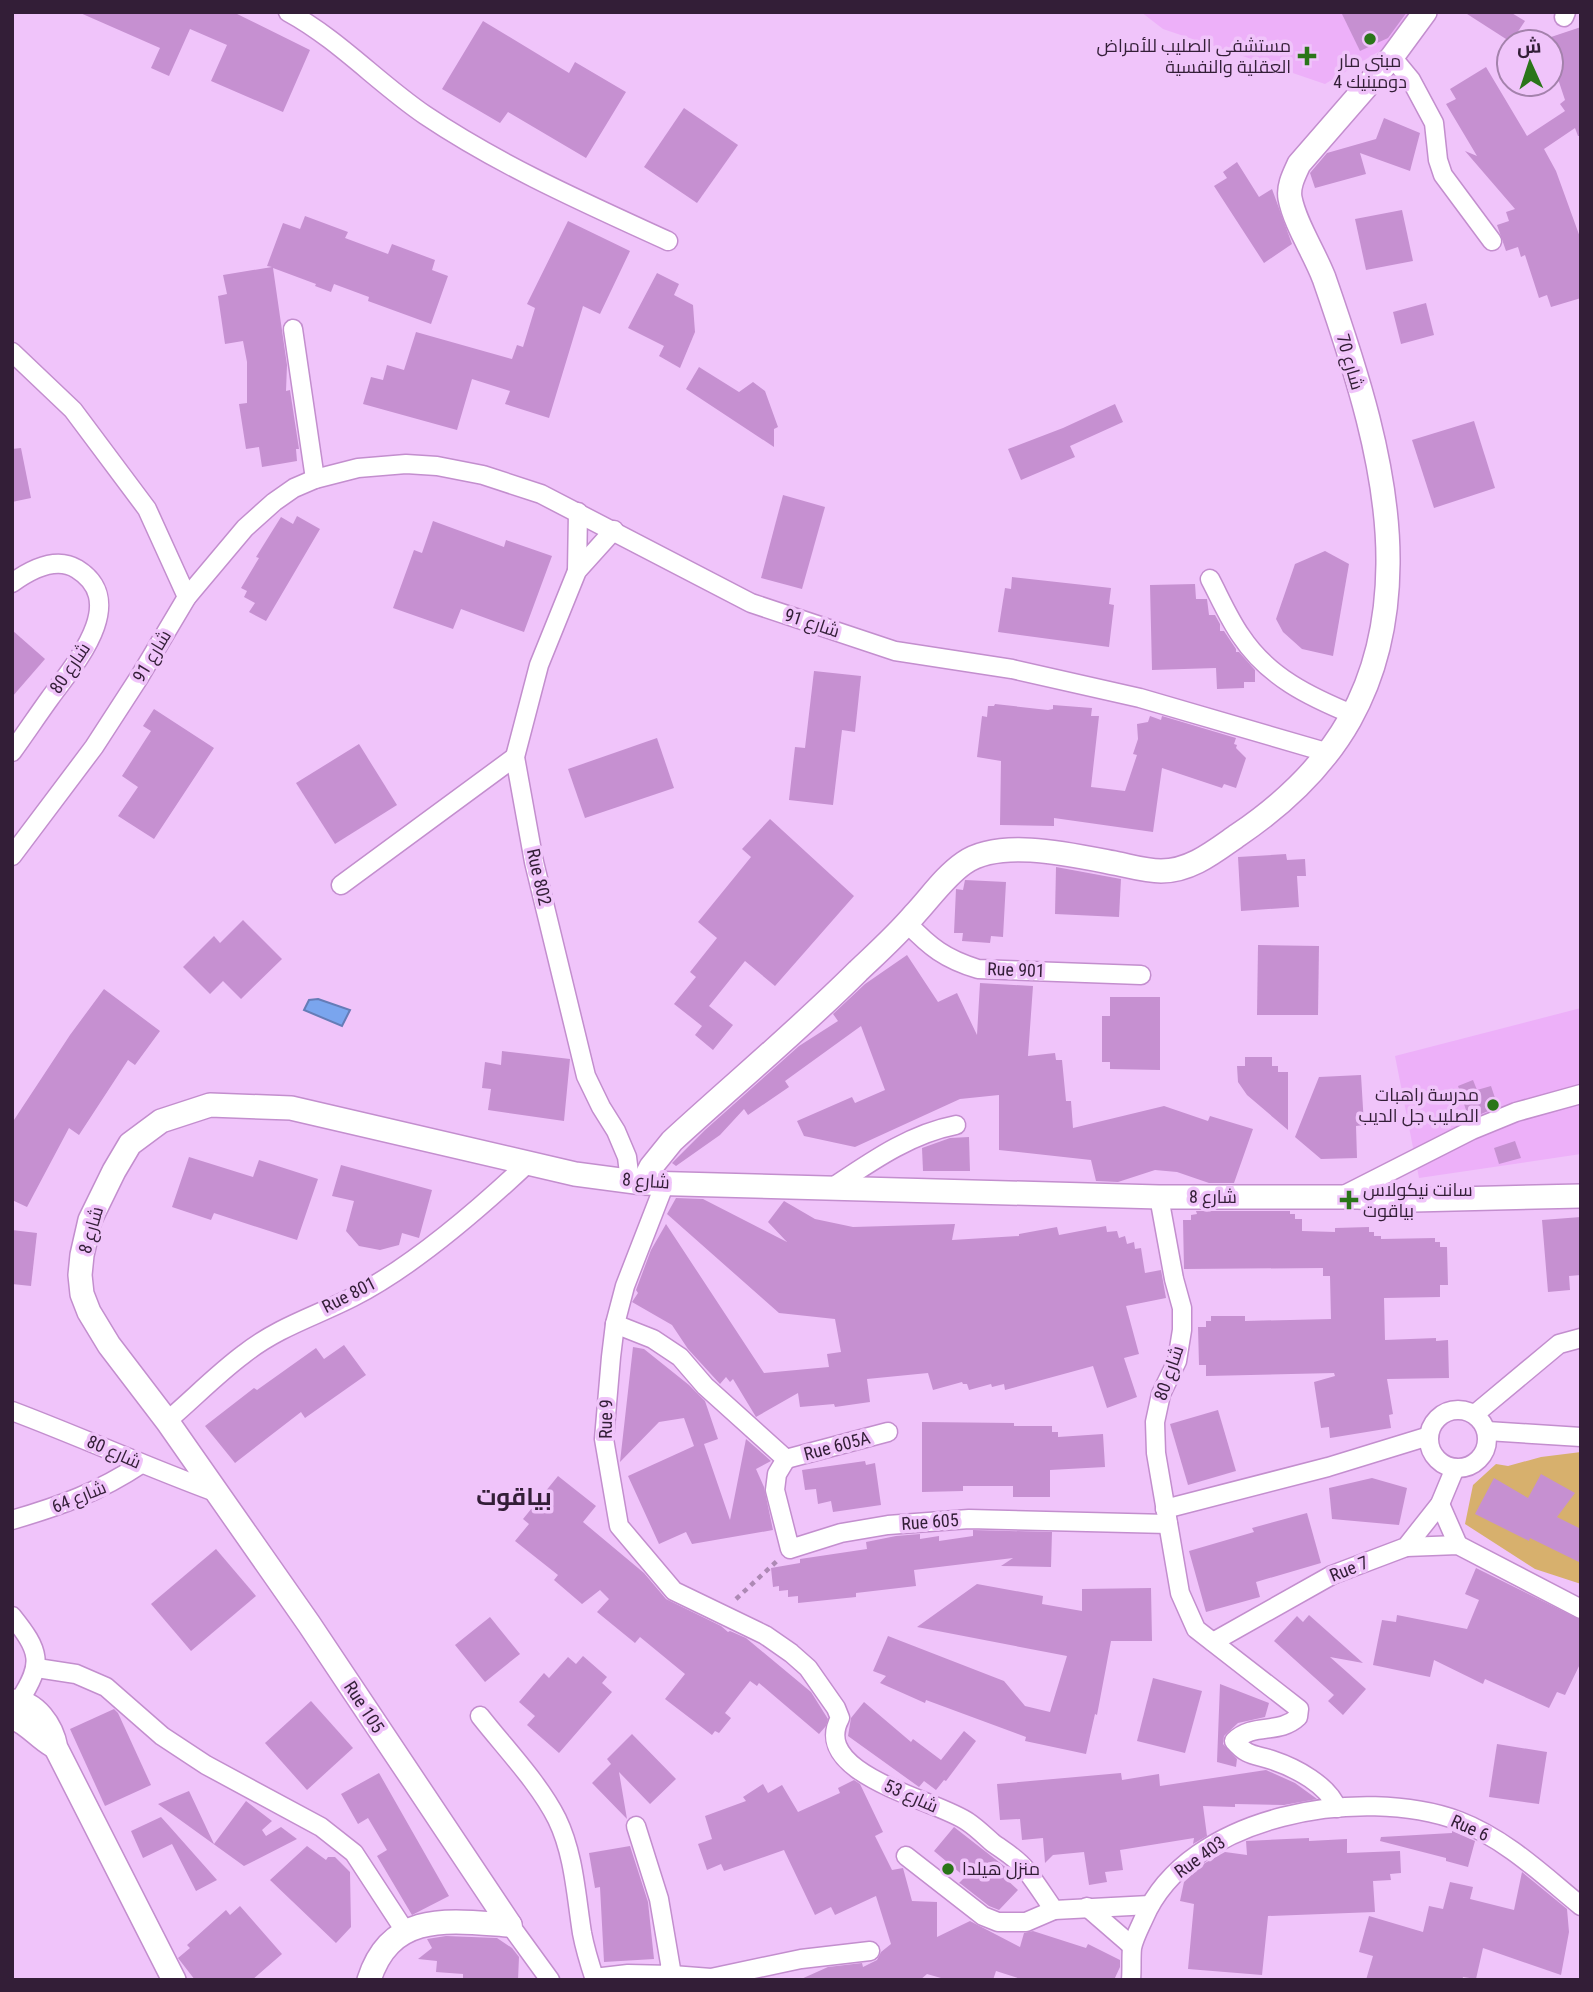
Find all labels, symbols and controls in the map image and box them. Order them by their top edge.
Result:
north arrow [1495,28,1565,98]
marker: مبنى مار دومينيك 4 [1362,31,1378,47]
text: ش [1516,34,1542,59]
place label: مستشفى الصليب للأمراض العقلية والنفسية [1097,35,1291,78]
marker: مستشفى الصليب للأمراض العقلية والنفسية [1297,46,1317,66]
place label: مبنى مار دومينيك 4 [1333,50,1407,93]
street label: شارع 70 [1331,332,1368,393]
street label: شارع 91 [781,604,842,643]
street label: شارع 91 [128,626,177,687]
street label: شارع 80 [45,638,96,698]
street label: Rue 802 [523,847,556,907]
street label: Rue 901 [987,958,1045,981]
place label: مدرسة راهبات الصليب جل الديب [1359,1084,1479,1127]
marker: مدرسة راهبات الصليب جل الديب [1485,1097,1501,1113]
street label: شارع 8 [621,1168,671,1195]
place label: سانت نيكولاس بياقوت [1363,1179,1473,1222]
street label: شارع 8 [1189,1186,1237,1209]
marker: سانت نيكولاس بياقوت [1341,1192,1357,1208]
street label: شارع 8 [74,1204,109,1256]
street label: Rue 801 [318,1272,379,1317]
street label: شارع 80 [1149,1343,1190,1404]
street label: Rue 9 [595,1399,616,1439]
street label: Rue 605A [801,1426,873,1464]
street label: شارع 80 [83,1430,144,1475]
street label: شارع 64 [49,1476,110,1519]
district label: بياقوت [476,1483,552,1511]
street label: Rue 605 [901,1509,959,1534]
street label: Rue 7 [1326,1551,1371,1586]
street label: Rue 105 [340,1677,389,1737]
street label: شارع 53 [880,1774,941,1819]
street label: Rue 6 [1448,1810,1493,1845]
street label: Rue 403 [1170,1831,1229,1882]
place label: منزل هيلدا [962,1858,1040,1880]
marker: منزل هيلدا [940,1861,956,1877]

